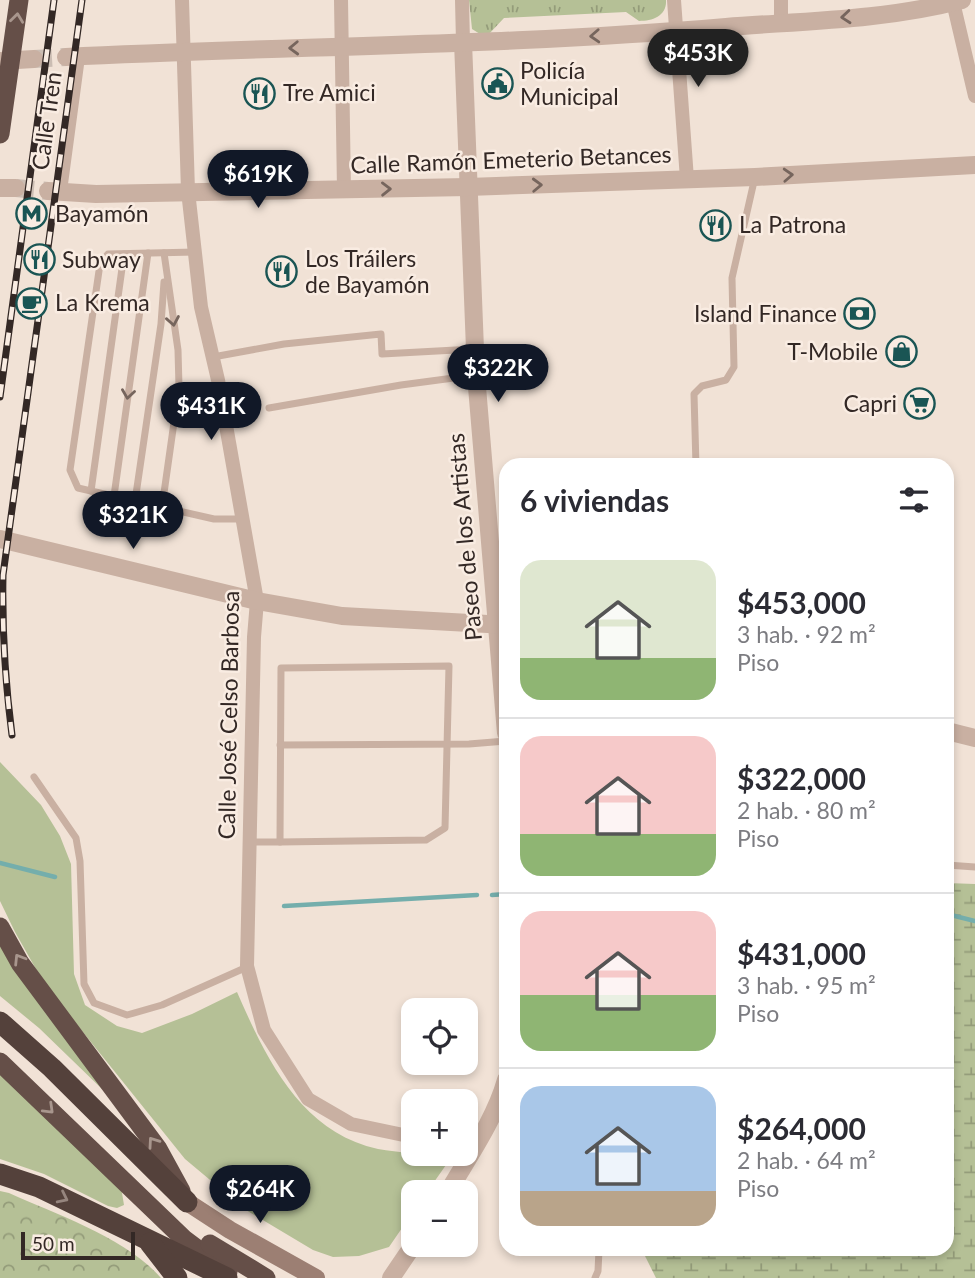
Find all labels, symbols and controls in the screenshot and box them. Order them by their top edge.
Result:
one-way arrow [841,9,852,24]
one-way arrow [9,13,24,24]
one-way arrow [589,28,600,43]
pin: $453K [649,29,747,89]
text: $453K [663,38,733,66]
one-way arrow [289,41,300,56]
place label: Policía Municipal [520,56,619,110]
public building icon: Policía Municipal [480,67,514,101]
street label: Calle Tren [25,70,67,172]
restaurant icon: Tre Amici [243,76,277,110]
place label: Tre Amici [283,78,376,106]
street label: Calle Ramón Emeterio Betances [350,139,672,179]
pin: $619K [209,150,307,210]
text: $619K [223,159,293,187]
one-way arrow [783,168,794,183]
one-way arrow [531,177,542,192]
one-way arrow [381,181,392,197]
metro station icon: Bayamón [15,197,49,231]
place label: Bayamón [55,199,149,227]
restaurant icon: La Patrona [699,208,733,242]
place label: La Patrona [739,210,846,238]
restaurant icon: Subway [22,243,56,277]
place label: Los Tráilers de Bayamón [305,244,430,298]
place label: Subway [62,245,141,273]
restaurant icon: Los Tráilers de Bayamón [265,255,299,289]
cafe icon: La Krema [15,286,49,320]
place label: La Krema [55,288,150,316]
bank icon: Island Finance [843,297,877,331]
place label: Island Finance [694,299,837,327]
one-way arrow [165,315,180,327]
shop icon: T-Mobile [884,335,918,369]
place label: T-Mobile [787,337,878,365]
pin: $322K [449,344,547,404]
text: $322K [463,353,533,381]
pin: $431K [162,382,260,442]
supermarket icon: Capri [903,387,937,421]
one-way arrow [121,388,136,400]
place label: Capri [843,389,897,417]
text: $431K [176,391,246,419]
street label: Paseo de los Artistas [441,432,487,642]
icon: filters [895,481,933,519]
text: 6 viviendas [520,482,669,518]
pin: $321K [84,491,182,551]
text: $321K [98,500,168,528]
text: $453,000 [737,584,866,620]
icon: home [576,588,660,672]
street label: Calle José Celso Barbosa [212,590,244,840]
text: 3 hab. · 92 m² [737,620,876,648]
text: Piso [737,648,779,676]
text: $322,000 [737,760,866,796]
icon: home [576,764,660,848]
text: 2 hab. · 80 m² [737,796,876,824]
text: Piso [737,824,779,852]
text: $431,000 [737,935,866,971]
icon: home [576,939,660,1023]
one-way arrow [14,954,27,967]
text: 3 hab. · 95 m² [737,971,876,999]
map controls [401,998,478,1257]
button: locate [401,998,478,1075]
text: Piso [737,999,779,1027]
button: + [401,1089,478,1166]
one-way arrow [41,1100,54,1113]
text: $264,000 [737,1110,866,1146]
icon: home [576,1114,660,1198]
one-way arrow [149,1137,161,1150]
text: 2 hab. · 64 m² [737,1146,876,1174]
pin: $264K [211,1166,309,1225]
text: $264K [225,1174,295,1202]
text: Piso [737,1174,779,1202]
button: − [401,1180,478,1257]
one-way arrow [56,1190,68,1204]
scale bar [21,1229,135,1261]
text: 50 m [32,1232,75,1255]

